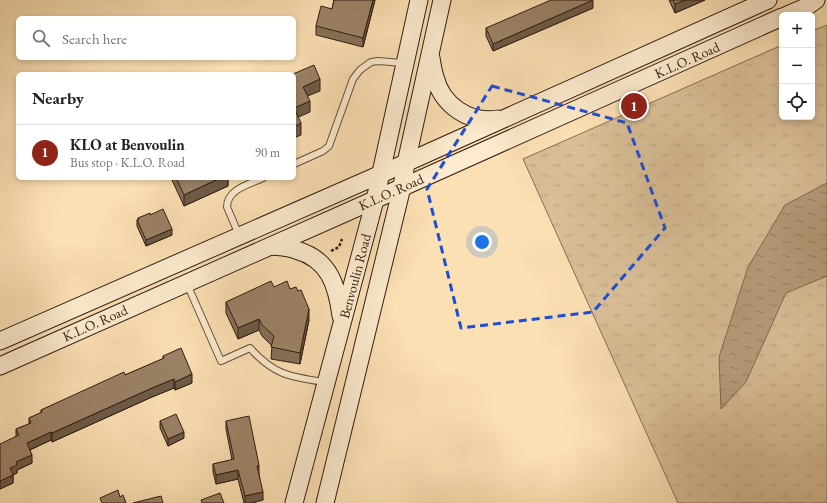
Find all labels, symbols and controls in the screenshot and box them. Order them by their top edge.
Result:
map controls [779,12,815,120]
button: + [779,12,815,48]
search box [16,16,296,60]
icon: search [30,27,52,49]
text: Search here [62,29,127,48]
street label: K.L.O. Road [652,37,723,82]
button: − [779,48,815,84]
button: locate [779,84,815,120]
text: Nearby [32,87,84,109]
pin: 1 [621,91,647,121]
text: KLO at Benvoulin [70,135,185,154]
text: 1 [42,144,48,161]
text: 90 m [255,144,280,161]
text: Bus stop · K.L.O. Road [70,154,185,171]
street label: K.L.O. Road [356,169,427,214]
street label: Benvoulin Road [335,231,375,320]
your location [472,232,492,252]
street label: K.L.O. Road [60,300,131,345]

